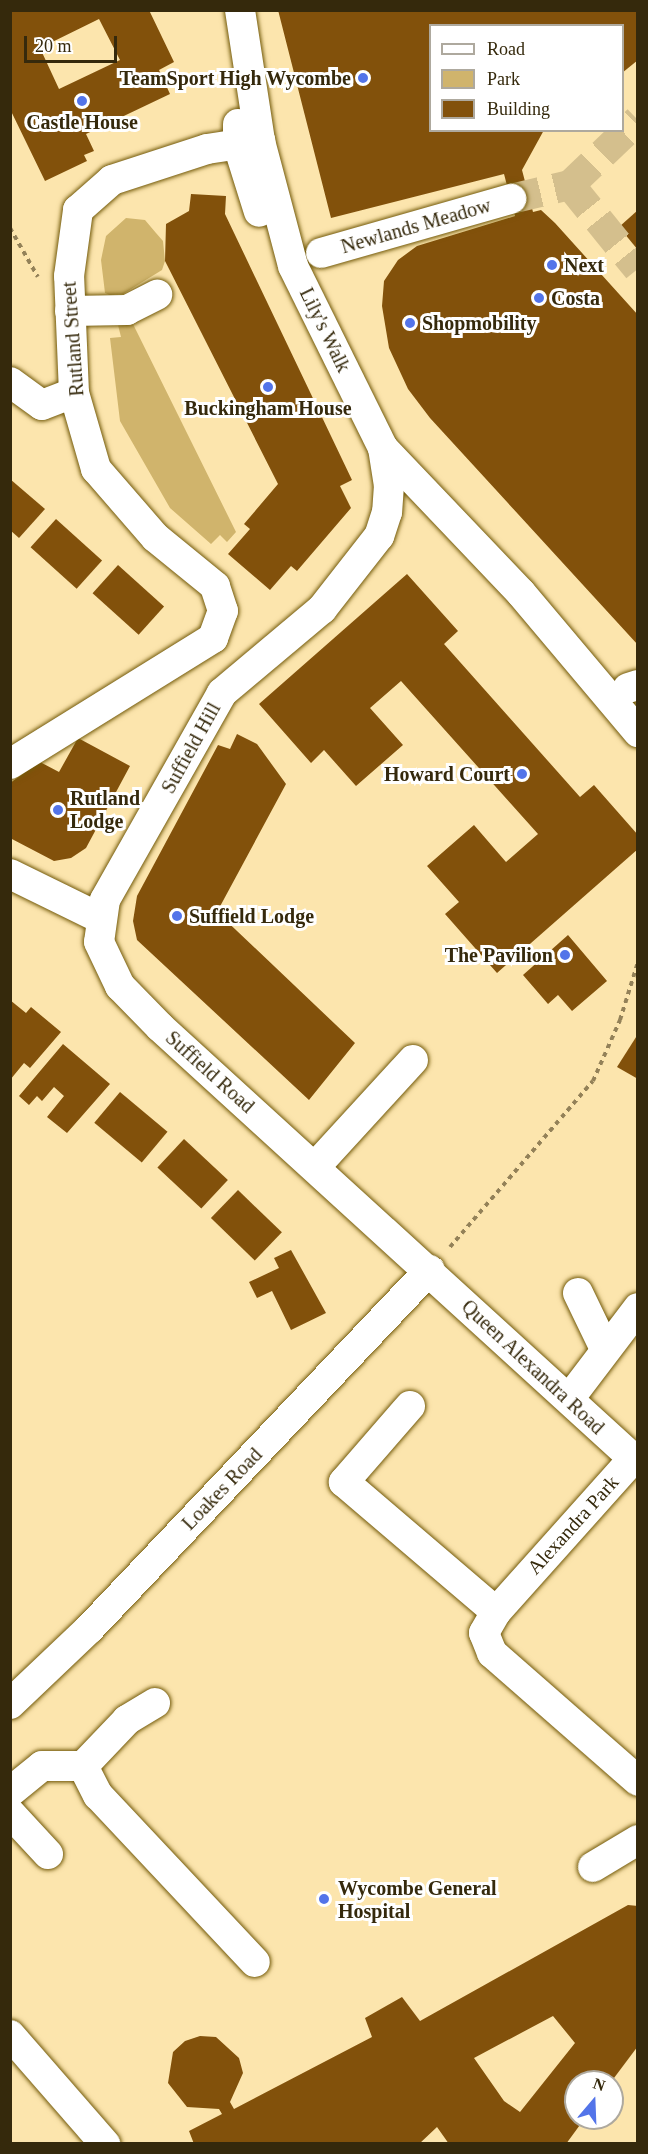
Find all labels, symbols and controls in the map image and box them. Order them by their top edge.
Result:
scale bar [27,24,120,62]
legend [429,24,624,132]
text: 20 m [35,36,72,56]
text: Road [487,39,525,59]
place label: TeamSport High Wycombe [119,66,351,90]
text: Park [487,69,520,89]
marker: TeamSport High Wycombe [356,71,370,85]
marker: Castle House [75,94,89,108]
text: Building [487,99,550,119]
place label: Castle House [26,110,138,134]
street label: Newlands Meadow [338,193,494,259]
place label: Next [564,253,604,277]
marker: Next [545,258,559,272]
street label: Rutland Street [57,281,89,397]
street label: Lily's Walk [294,284,356,376]
place label: Costa [551,286,600,310]
marker: Costa [532,291,546,305]
place label: Shopmobility [422,311,536,335]
marker: Shopmobility [403,316,417,330]
marker: Buckingham House [261,380,275,394]
place label: Buckingham House [184,396,352,420]
street label: Suffield Hill [156,698,226,798]
place label: Howard Court [384,762,510,786]
marker: Howard Court [515,767,529,781]
place label: Rutland Lodge [70,786,140,833]
marker: Rutland Lodge [51,803,65,817]
place label: Suffield Lodge [189,904,314,928]
marker: Suffield Lodge [170,909,184,923]
place label: The Pavilion [445,943,553,967]
marker: The Pavilion [558,948,572,962]
street label: Suffield Road [161,1026,259,1118]
street label: Queen Alexandra Road [456,1294,610,1440]
street label: Loakes Road [177,1443,267,1535]
street label: Alexandra Park [522,1471,624,1579]
place label: Wycombe General Hospital [338,1876,497,1923]
marker: Wycombe General Hospital [315,1890,333,1908]
north arrow [564,2070,624,2130]
text: N [591,2074,608,2094]

